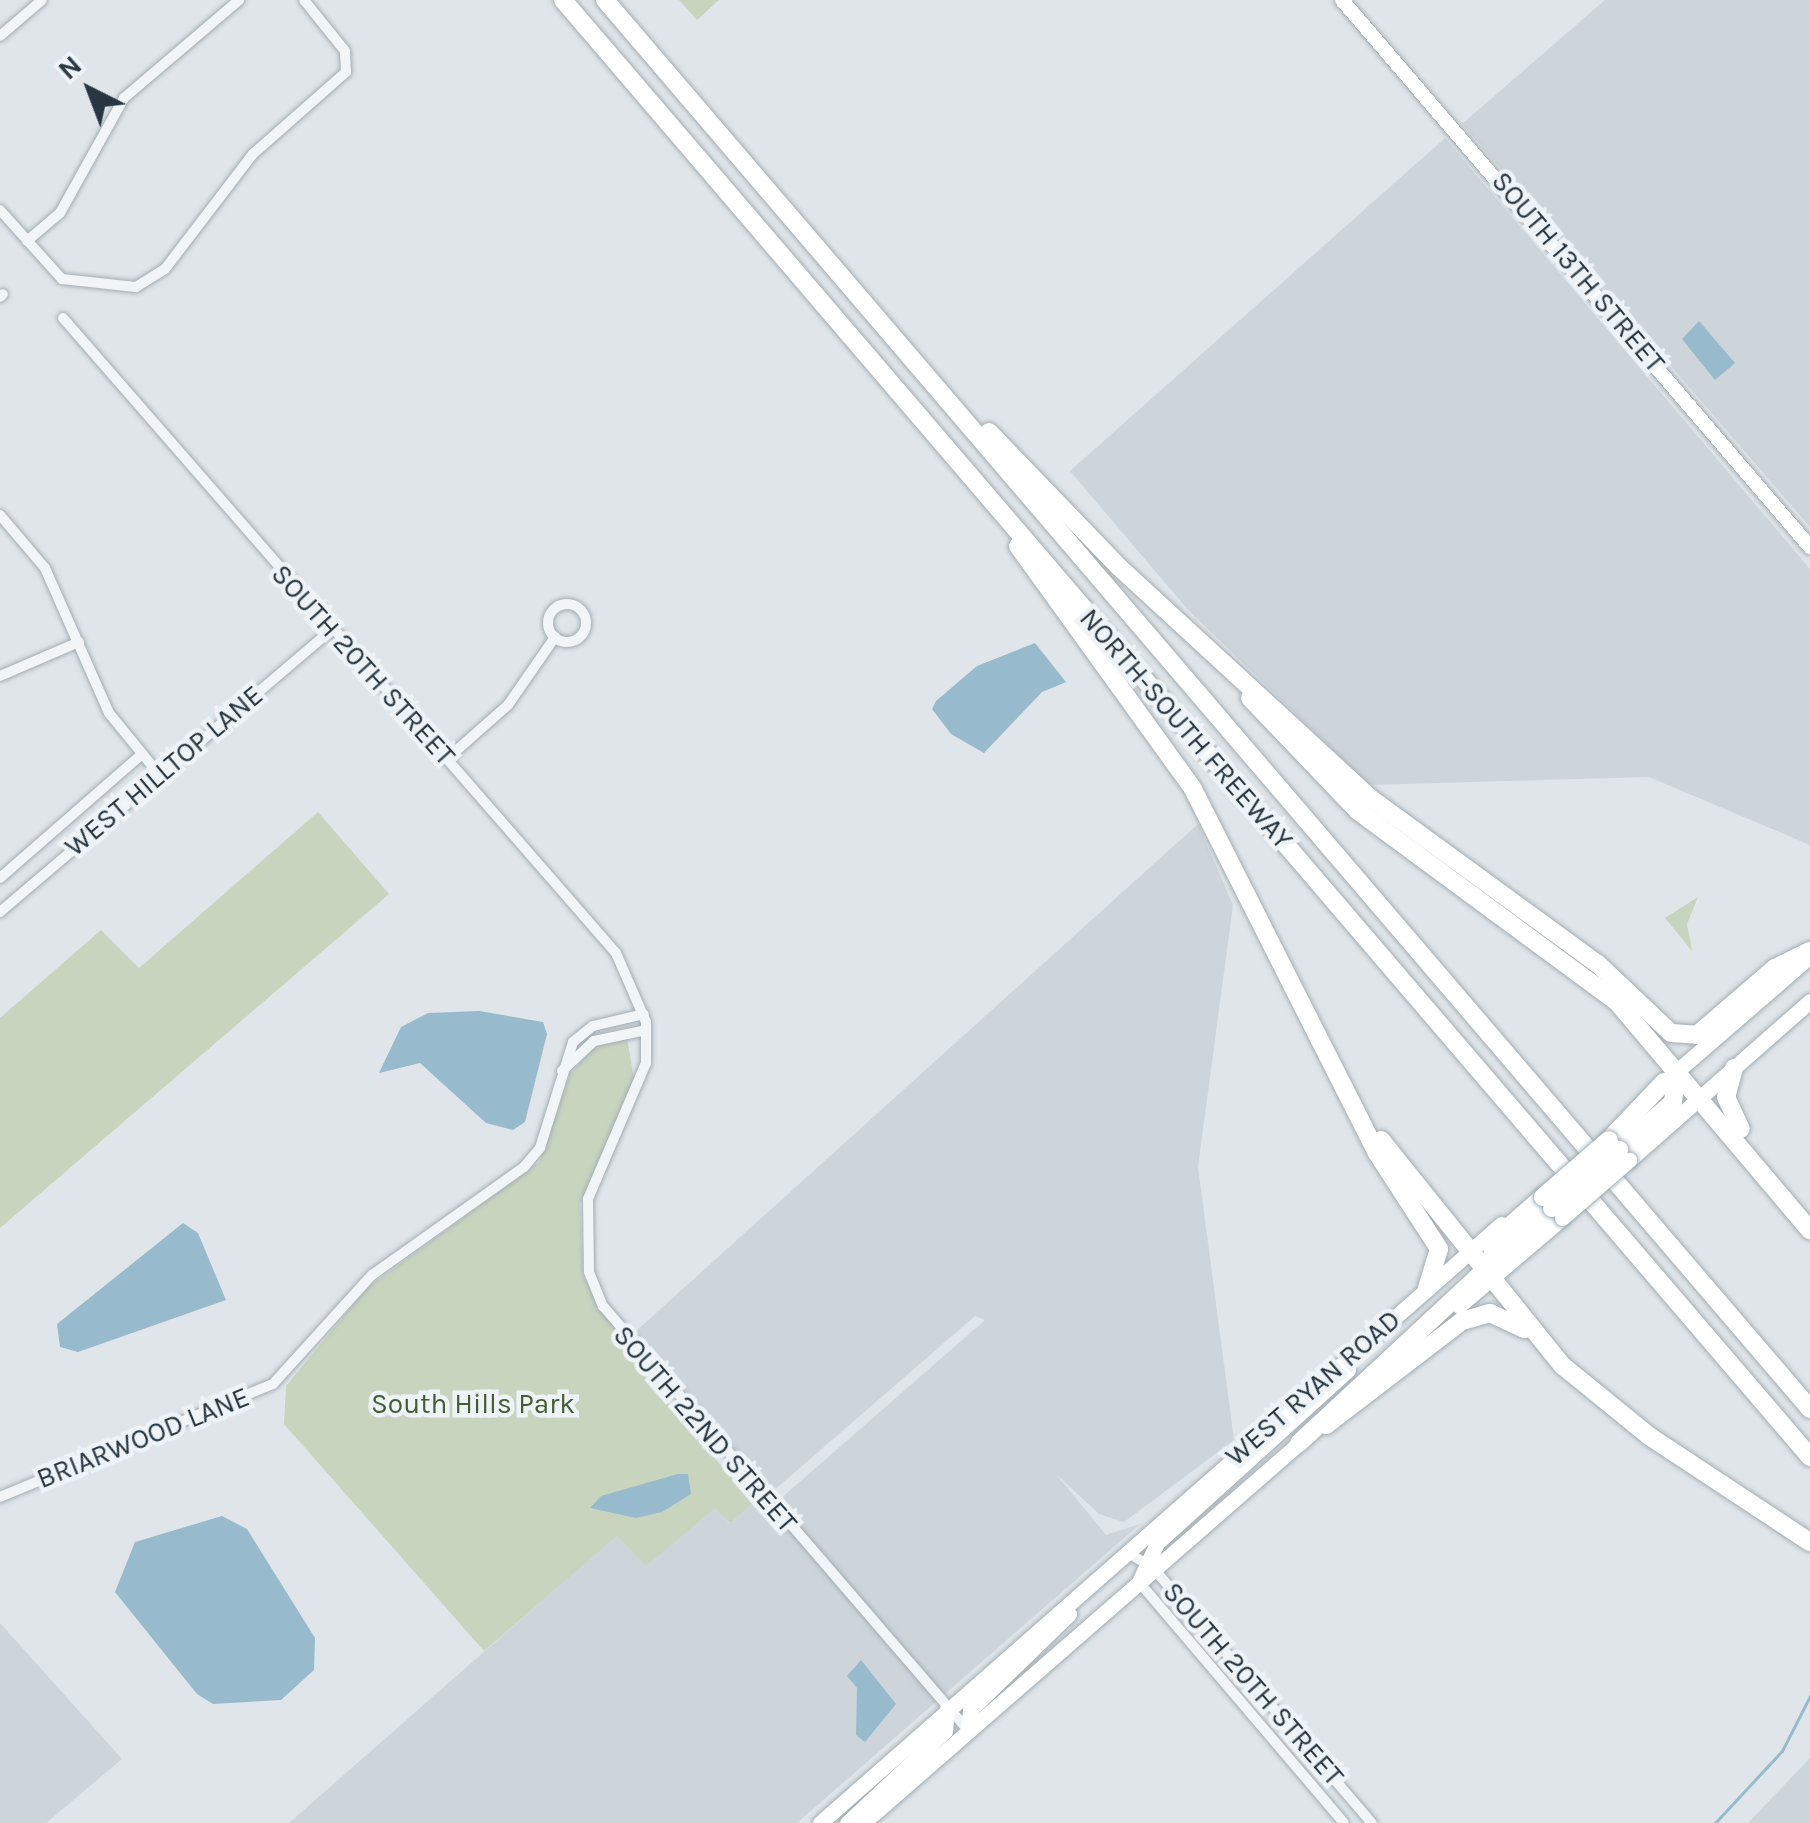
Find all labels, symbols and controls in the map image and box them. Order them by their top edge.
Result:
north arrow [40,40,140,140]
text: N [51,48,88,86]
street label: SOUTH 13TH STREET [1484,165,1672,379]
street label: SOUTH 20TH STREET [264,558,462,772]
street label: NORTH-SOUTH FREEWAY [1072,602,1300,856]
street label: WEST HILLTOP LANE [58,678,270,864]
street label: WEST RYAN ROAD [1219,1303,1407,1473]
street label: SOUTH 22ND STREET [606,1319,804,1539]
street label: BRIARWOOD LANE [32,1380,254,1496]
park label: South Hills Park [371,1387,575,1421]
street label: SOUTH 20TH STREET [1156,1575,1350,1793]

